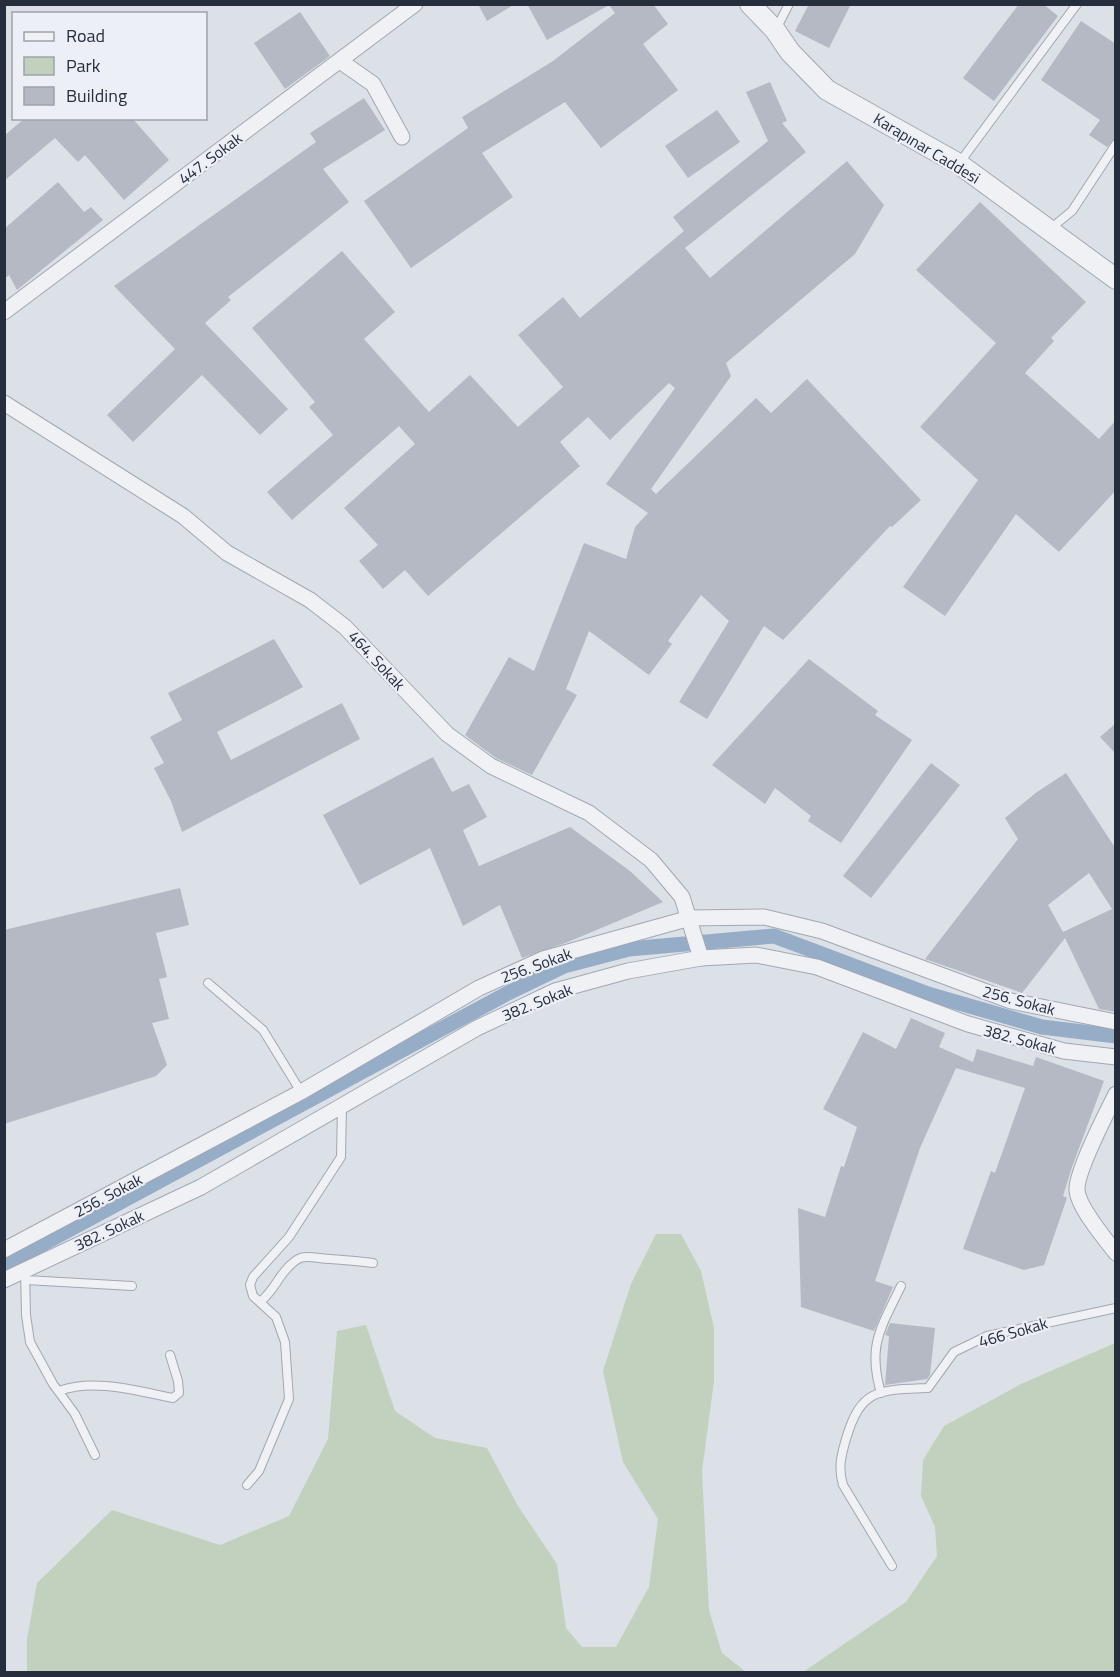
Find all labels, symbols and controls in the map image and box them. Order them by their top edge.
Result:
legend [12,12,207,120]
text: Road [66,22,105,49]
text: Park [66,52,101,79]
text: Building [66,82,127,109]
street label: Karapınar Caddesi [869,107,985,189]
street label: 447. Sokak [173,126,247,190]
street label: 464. Sokak [343,625,411,696]
street label: 256. Sokak [497,941,575,989]
street label: 382. Sokak [498,977,576,1027]
street label: 256. Sokak [980,979,1058,1021]
street label: 382. Sokak [981,1018,1059,1060]
street label: 256. Sokak [70,1167,147,1223]
street label: 382. Sokak [70,1203,148,1257]
street label: 466 Sokak [976,1311,1051,1353]

